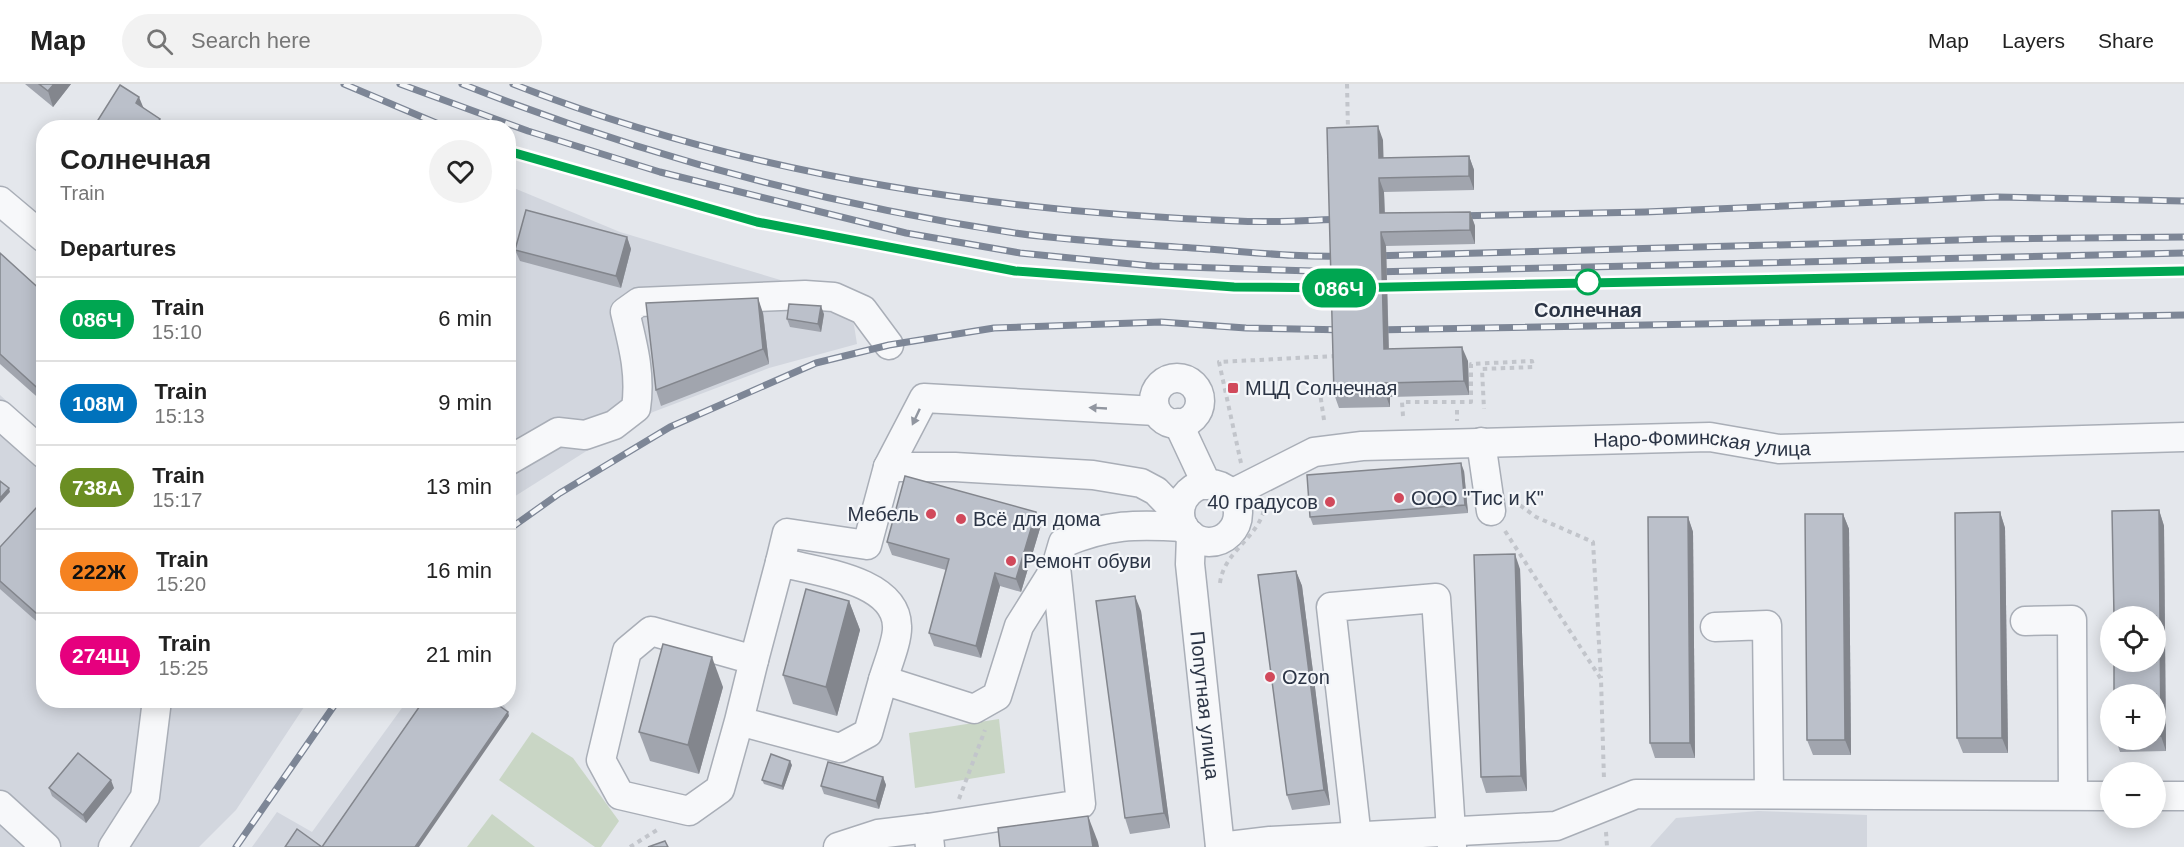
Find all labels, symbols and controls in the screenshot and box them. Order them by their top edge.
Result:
search box [122,14,542,68]
text: Map [30,25,86,56]
icon: search [143,25,176,58]
text: Search here [191,28,311,53]
text: Map [1928,29,1969,52]
text: Layers [2002,29,2065,52]
text: Share [2098,29,2154,52]
button: heart [429,140,492,203]
text: Солнечная [60,144,211,175]
text: Train [60,182,105,204]
text: Departures [60,236,176,261]
line badge: 086Ч [1297,268,1381,308]
marker: Солнечная [1575,269,1601,295]
text: 086Ч [1314,277,1364,300]
text: Train [152,295,204,320]
place label: Солнечная [1534,299,1642,321]
text: 6 min [438,306,492,331]
text: 086Ч [72,308,122,331]
text: 15:10 [152,321,202,343]
place label: МЦД Солнечная [1245,377,1397,399]
text: Train [155,379,207,404]
marker: МЦД Солнечная [1226,381,1240,395]
text: 9 min [438,390,492,415]
text: 108М [72,392,125,415]
one-way arrow [1088,403,1107,413]
text: 15:13 [155,405,205,427]
one-way arrow [911,409,920,426]
street label: Наро-Фоминская улица [1593,426,1812,460]
text: Train [152,463,205,488]
text: 13 min [426,474,492,499]
text: 738А [72,476,122,499]
place label: ООО "Тис и К" [1411,487,1544,509]
text: 15:17 [152,489,202,511]
place label: 40 градусов [1207,491,1318,513]
marker: ООО "Тис и К" [1392,491,1406,505]
marker: 40 градусов [1323,495,1337,509]
place label: Мебель [847,503,919,525]
marker: Мебель [924,507,938,521]
place label: Всё для дома [973,508,1101,530]
marker: Всё для дома [954,512,968,526]
text: Train [156,547,209,572]
place label: Ремонт обуви [1023,550,1151,572]
marker: Ремонт обуви [1004,554,1018,568]
text: 16 min [426,558,492,583]
text: 222Ж [72,560,126,583]
text: 15:20 [156,573,206,595]
map controls [2100,606,2166,828]
button: locate [2100,606,2166,672]
street label: Попутная улица [1186,630,1224,781]
text: Train [158,631,211,656]
text: 21 min [426,642,492,667]
text: 274Щ [72,644,128,667]
text: 15:25 [158,657,209,679]
place label: Ozon [1282,666,1330,688]
marker: Ozon [1263,670,1277,684]
button: + [2100,684,2166,750]
button: − [2100,762,2166,828]

